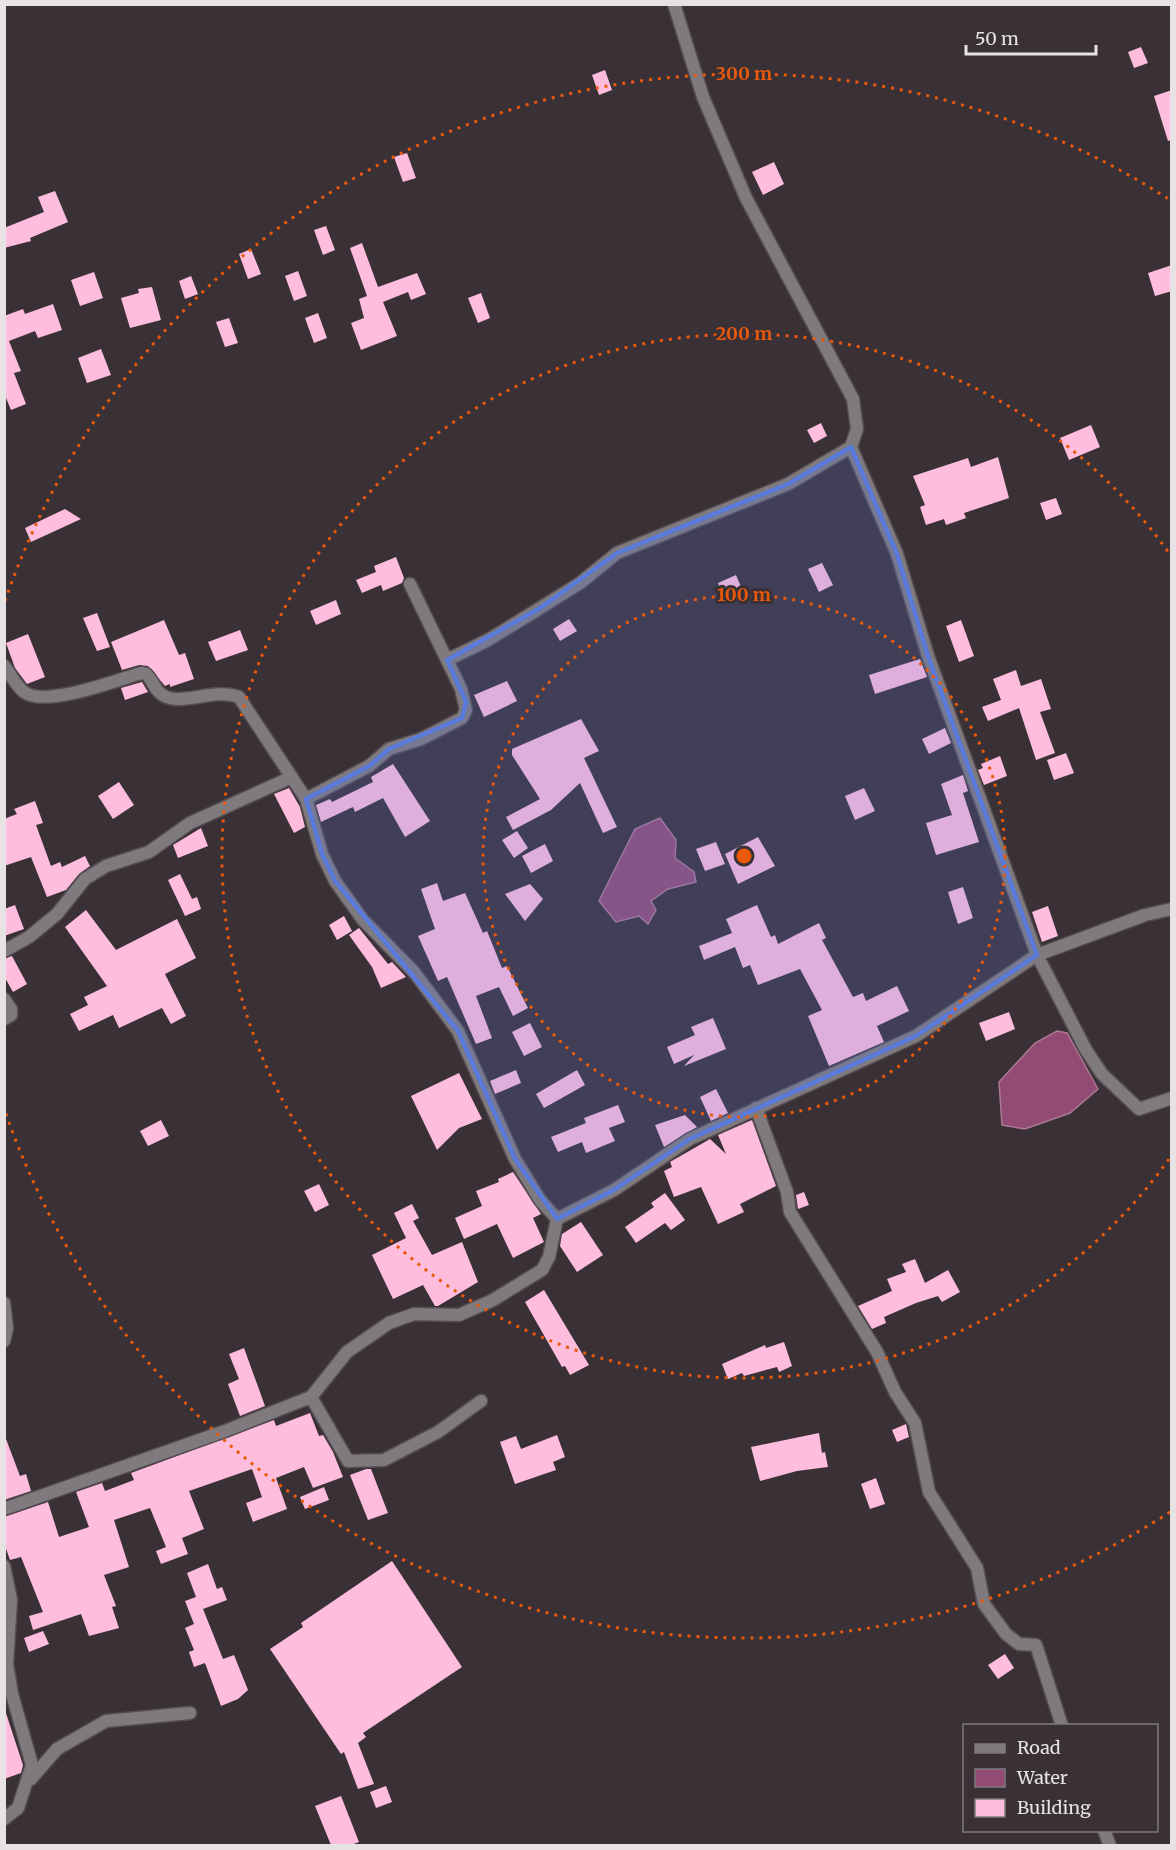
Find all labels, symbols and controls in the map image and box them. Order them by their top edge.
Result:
scale bar [966,18,1096,56]
text: 50 m [975,27,1019,50]
text: 300 m [716,62,772,85]
text: 200 m [716,322,772,345]
text: 100 m [717,583,771,606]
centre of rings [734,846,754,866]
legend [963,1724,1158,1832]
text: Road [1017,1736,1061,1759]
text: Water [1016,1766,1068,1789]
text: Building [1017,1796,1091,1819]

